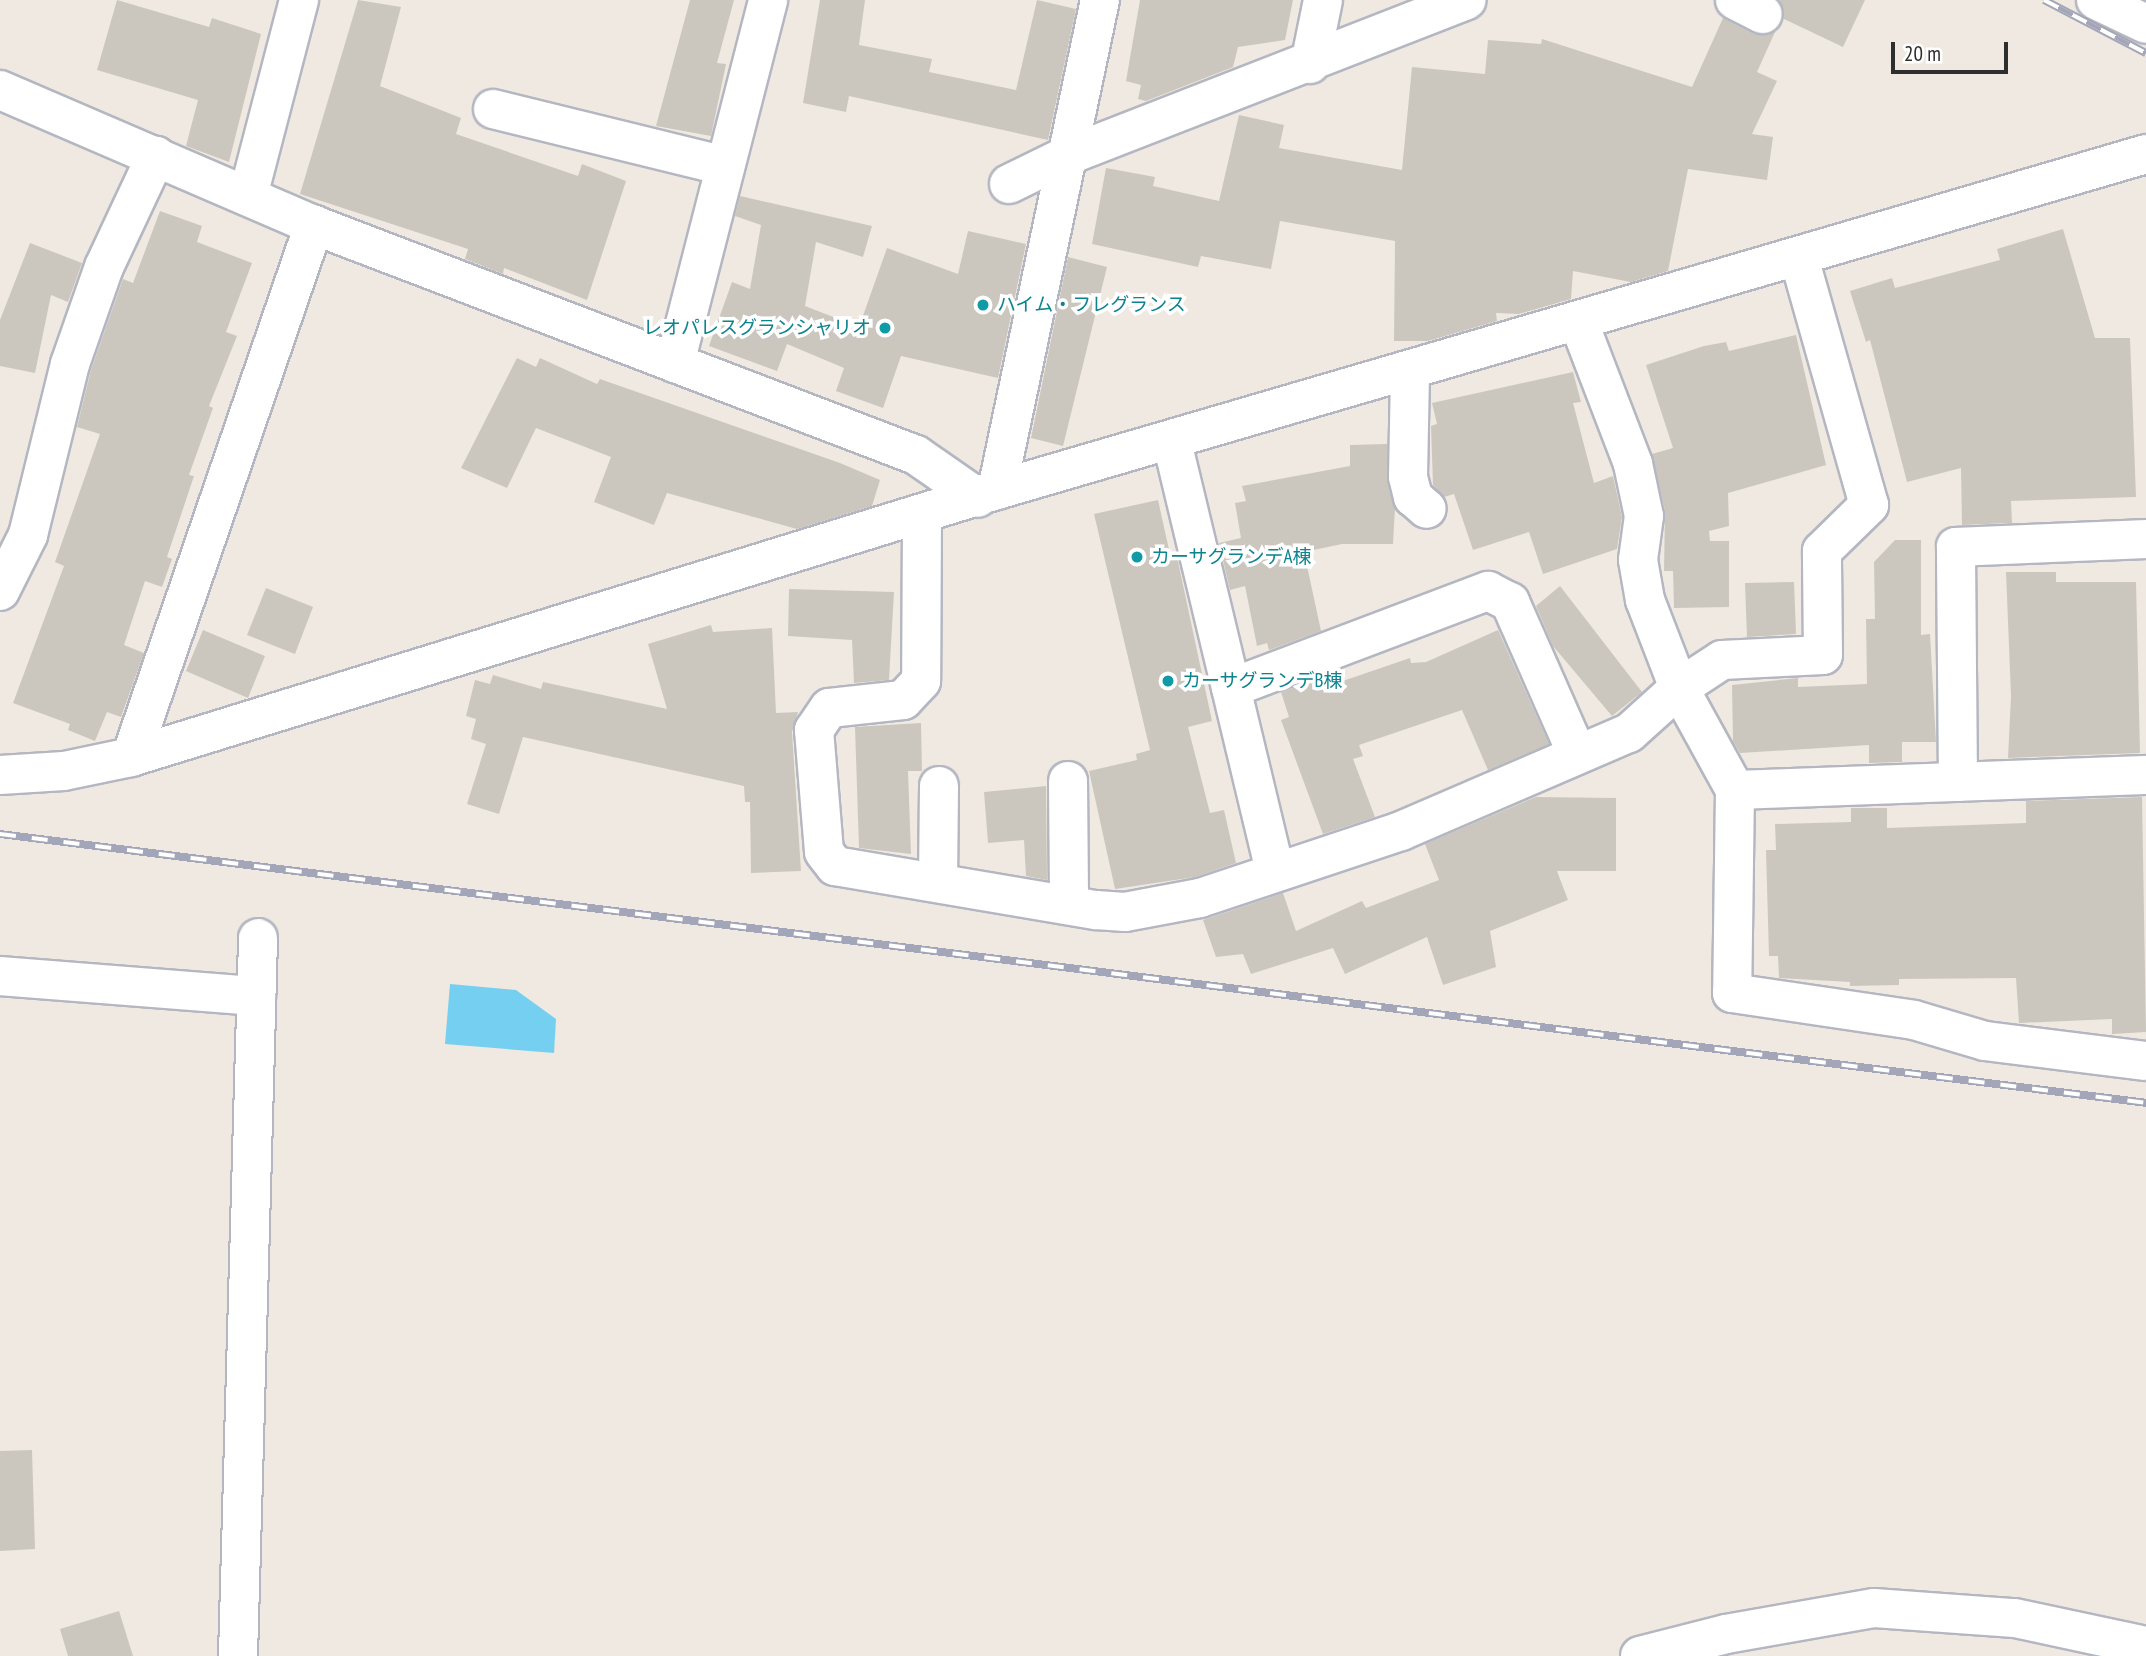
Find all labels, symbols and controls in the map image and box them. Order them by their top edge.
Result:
scale bar [1894,28,2011,72]
text: 20 m [1904,40,1941,67]
place label: ハイム・フレグランス [997,294,1187,316]
marker: ハイム・フレグランス [975,297,991,313]
place label: レオパレスグランシャリオ [643,317,871,339]
marker: レオパレスグランシャリオ [877,320,893,336]
place label: カーサグランデA棟 [1151,546,1312,568]
marker: カーサグランデA棟 [1129,549,1145,565]
place label: カーサグランデB棟 [1182,670,1343,692]
marker: カーサグランデB棟 [1160,673,1176,689]

